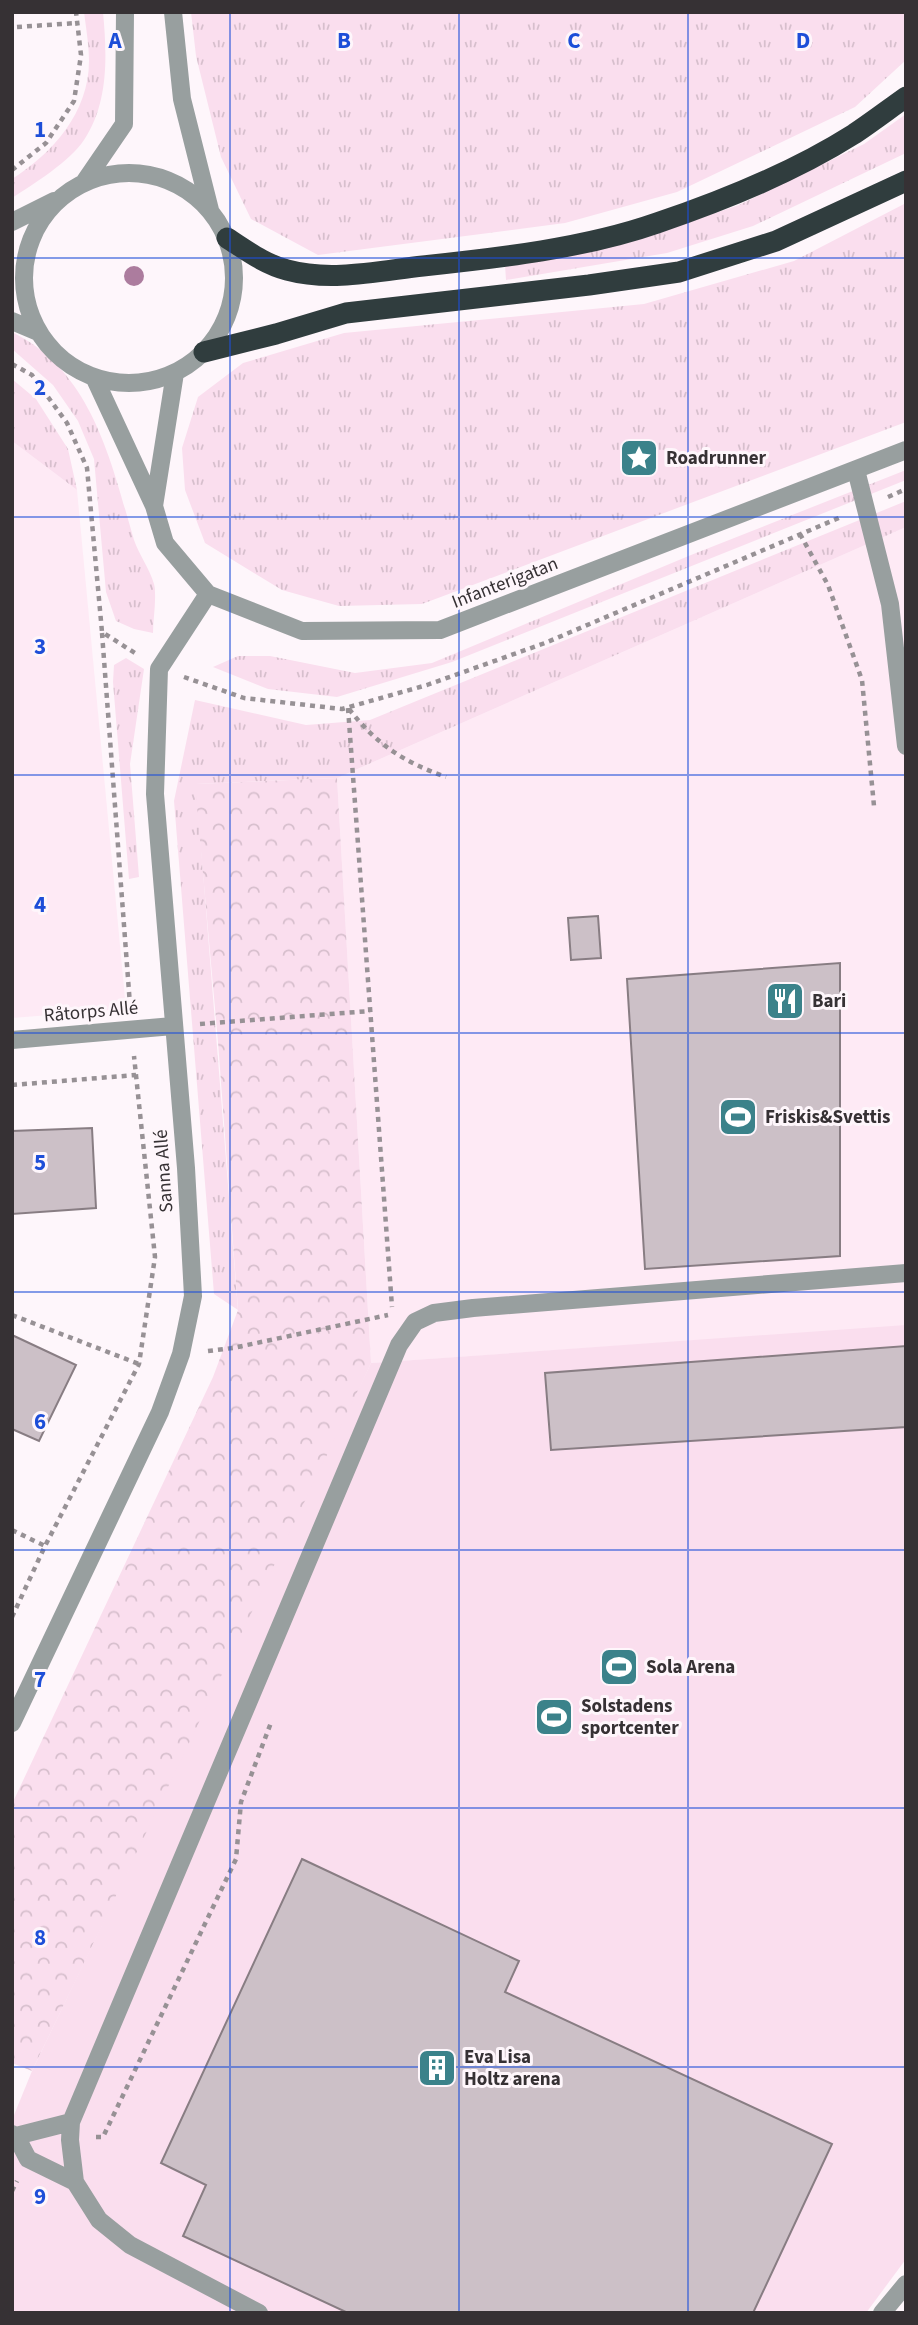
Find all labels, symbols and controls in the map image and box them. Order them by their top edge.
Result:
text: A [107,24,122,57]
text: B [337,24,351,57]
text: C [567,24,581,57]
text: D [796,24,810,57]
text: 1 [34,113,46,146]
text: 2 [34,371,46,404]
place icon: Roadrunner [618,437,660,479]
place label: Roadrunner [666,445,767,472]
street label: Infanterigatan [448,550,562,616]
text: 3 [34,630,46,663]
text: 4 [34,888,46,921]
restaurant icon: Bari [764,980,806,1022]
place label: Bari [812,988,846,1015]
street label: Råtorps Allé [43,994,139,1030]
sports icon: Friskis&Svettis [717,1096,759,1138]
place label: Friskis&Svettis [765,1104,890,1131]
street label: Sanna Allé [148,1128,180,1214]
text: 5 [34,1146,46,1179]
text: 6 [34,1405,46,1438]
sports icon: Sola Arena [598,1646,640,1688]
place label: Sola Arena [646,1654,735,1681]
text: 7 [34,1663,46,1696]
place label: Solstadens sportcenter [581,1693,679,1742]
sports icon: Solstadens sportcenter [533,1696,575,1738]
text: 8 [34,1921,46,1954]
place label: Eva Lisa Holtz arena [464,2044,561,2093]
building icon: Eva Lisa Holtz arena [416,2047,458,2089]
text: 9 [34,2180,46,2213]

